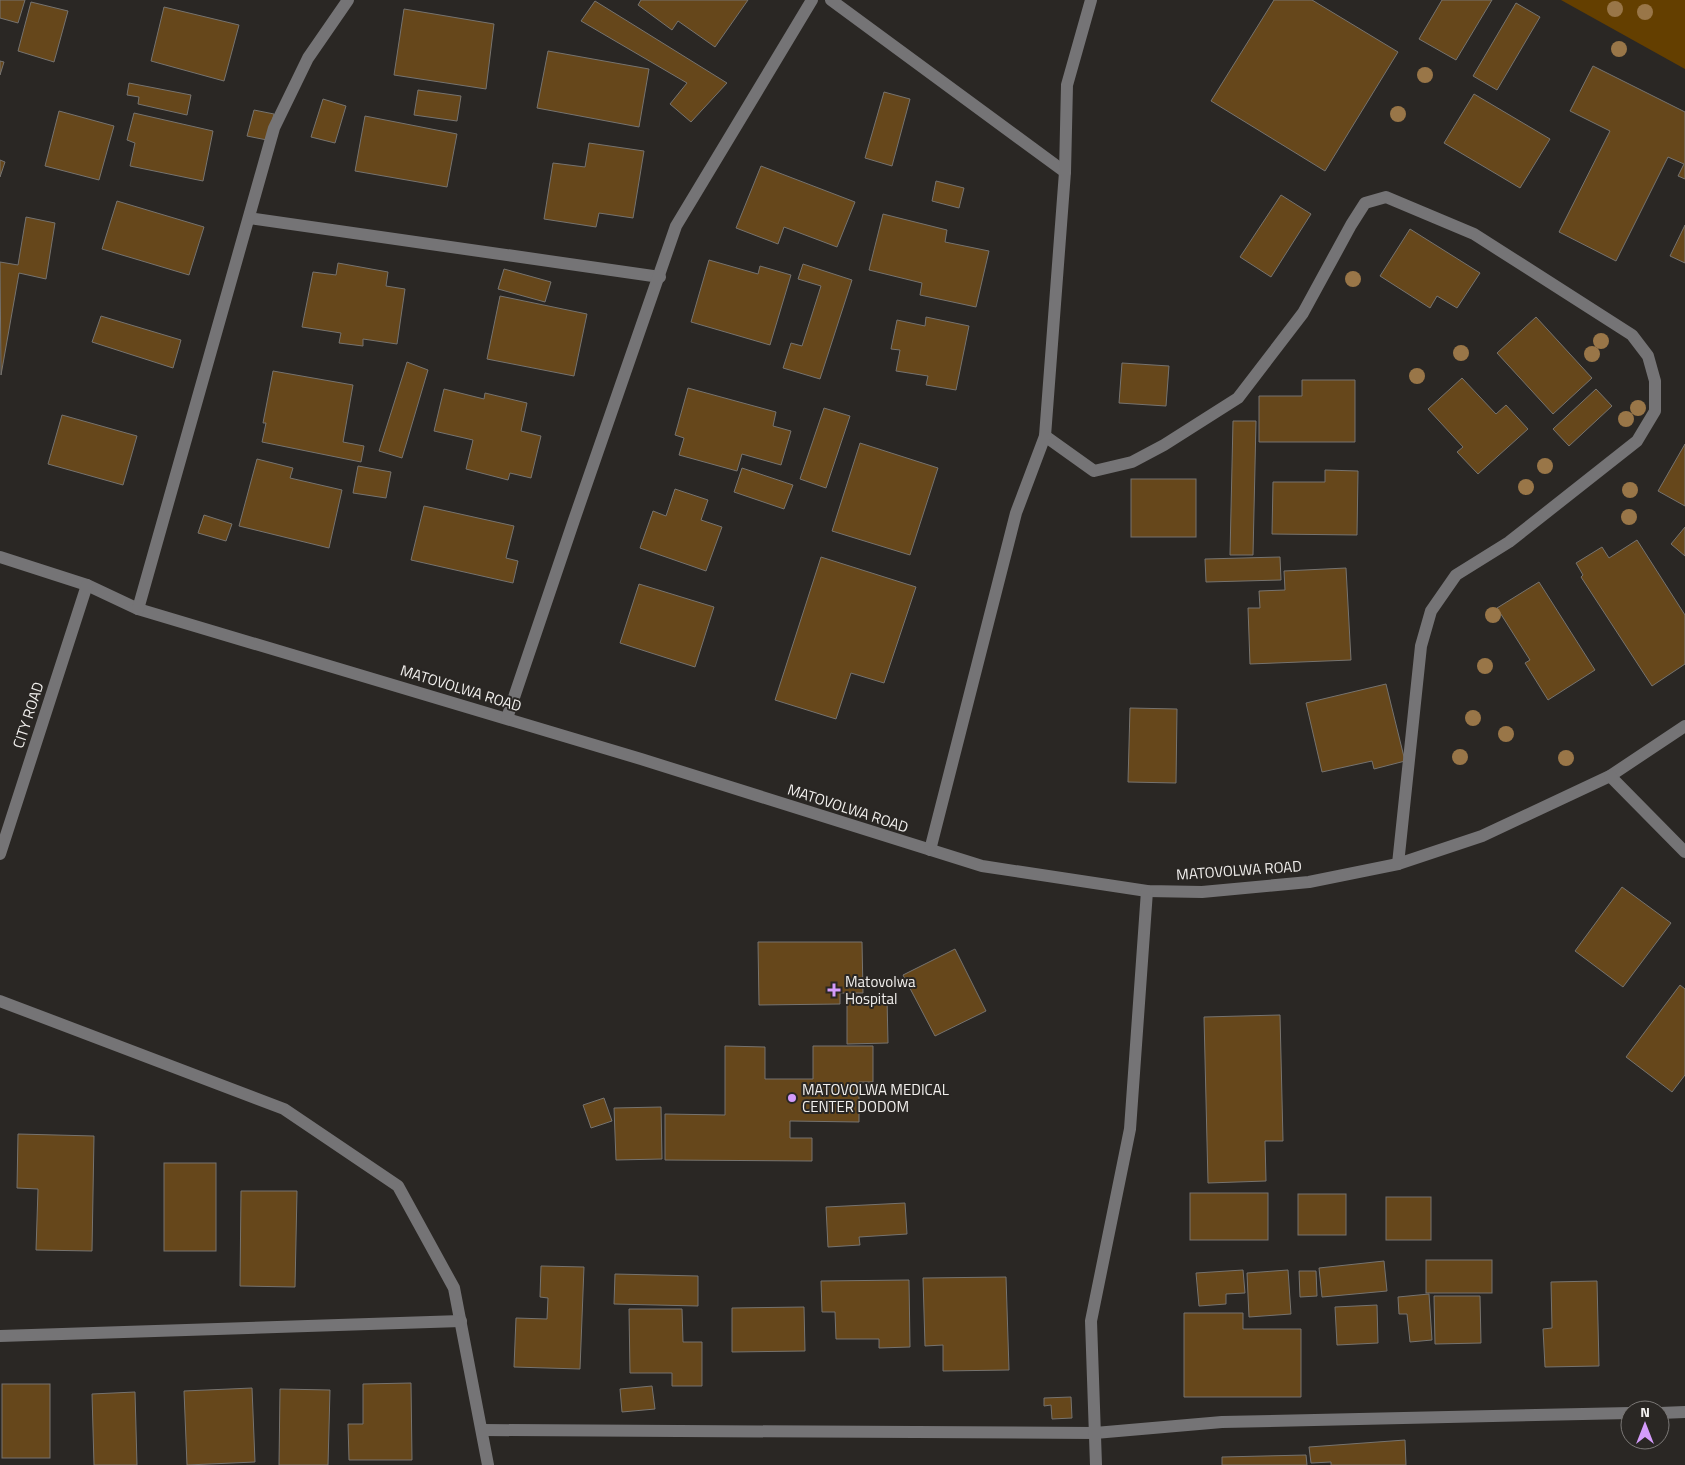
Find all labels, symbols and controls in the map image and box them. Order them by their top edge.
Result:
street label: MATOVOLWA ROAD [397,659,525,717]
street label: CITY ROAD [6,679,50,751]
street label: MATOVOLWA ROAD [785,778,911,838]
street label: MATOVOLWA ROAD [1175,854,1303,886]
place label: Matovolwa Hospital [845,970,916,1010]
marker: Matovolwa Hospital [827,983,841,997]
place label: MATOVOLWA MEDICAL CENTER DODOM [802,1078,949,1118]
marker: MATOVOLWA MEDICAL CENTER DODOM [786,1092,798,1104]
north arrow [1620,1400,1670,1450]
text: N [1640,1401,1650,1422]

